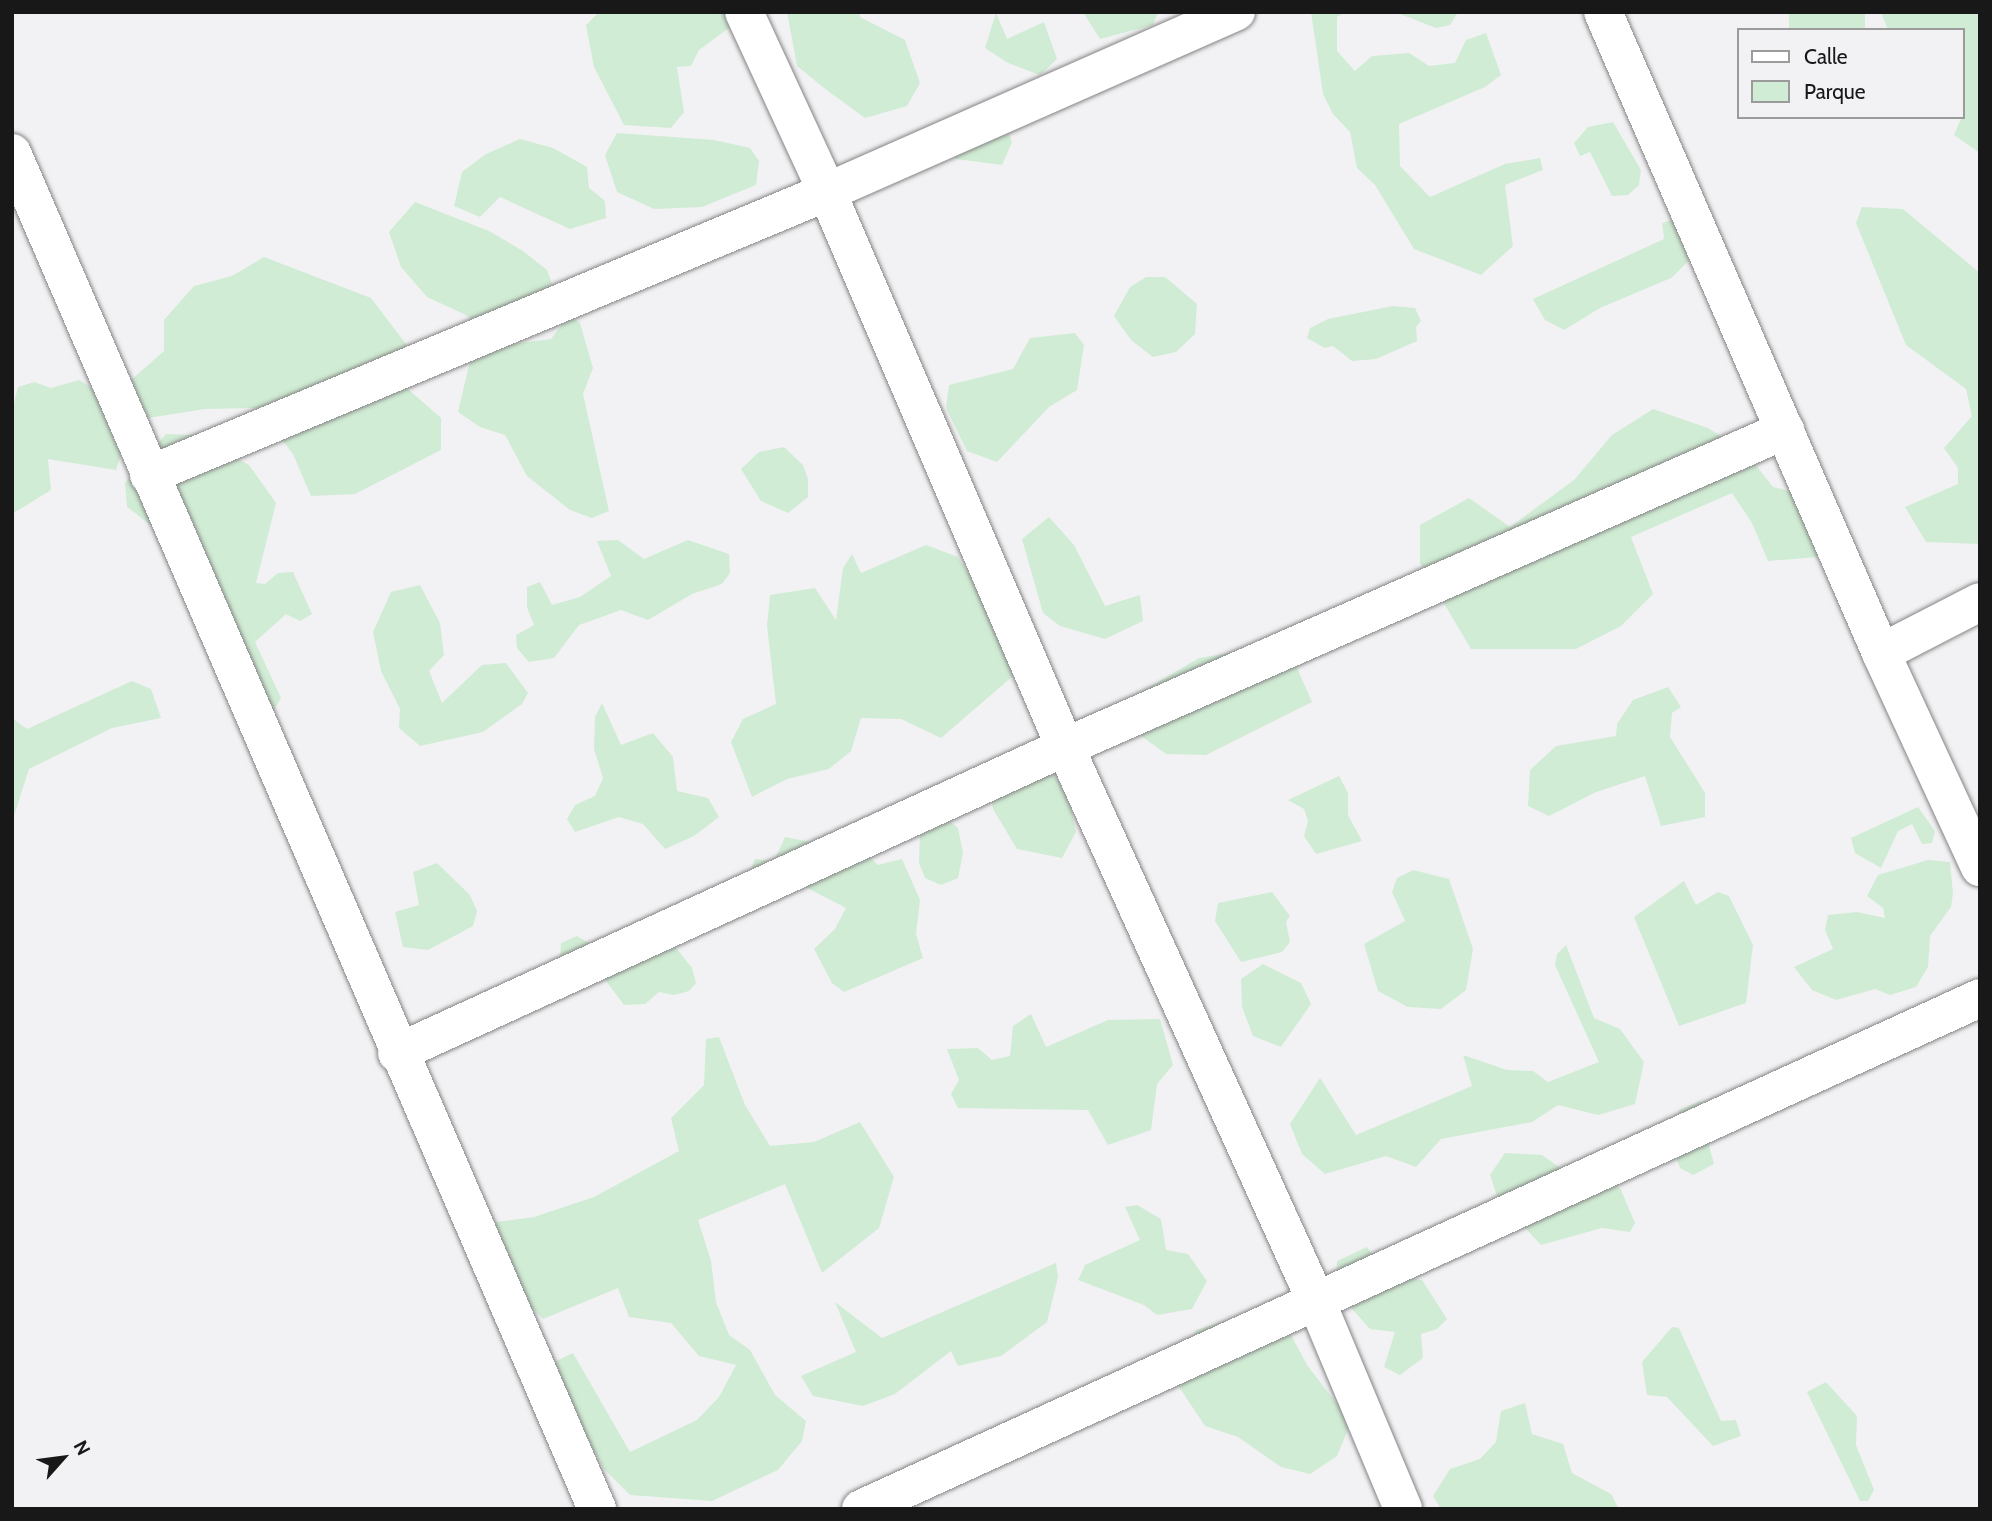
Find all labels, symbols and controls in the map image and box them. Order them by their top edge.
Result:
legend [1736,28,1964,119]
text: Calle [1804,44,1848,69]
text: Parque [1804,79,1866,104]
north arrow [28,1423,98,1493]
text: N [69,1437,95,1459]

